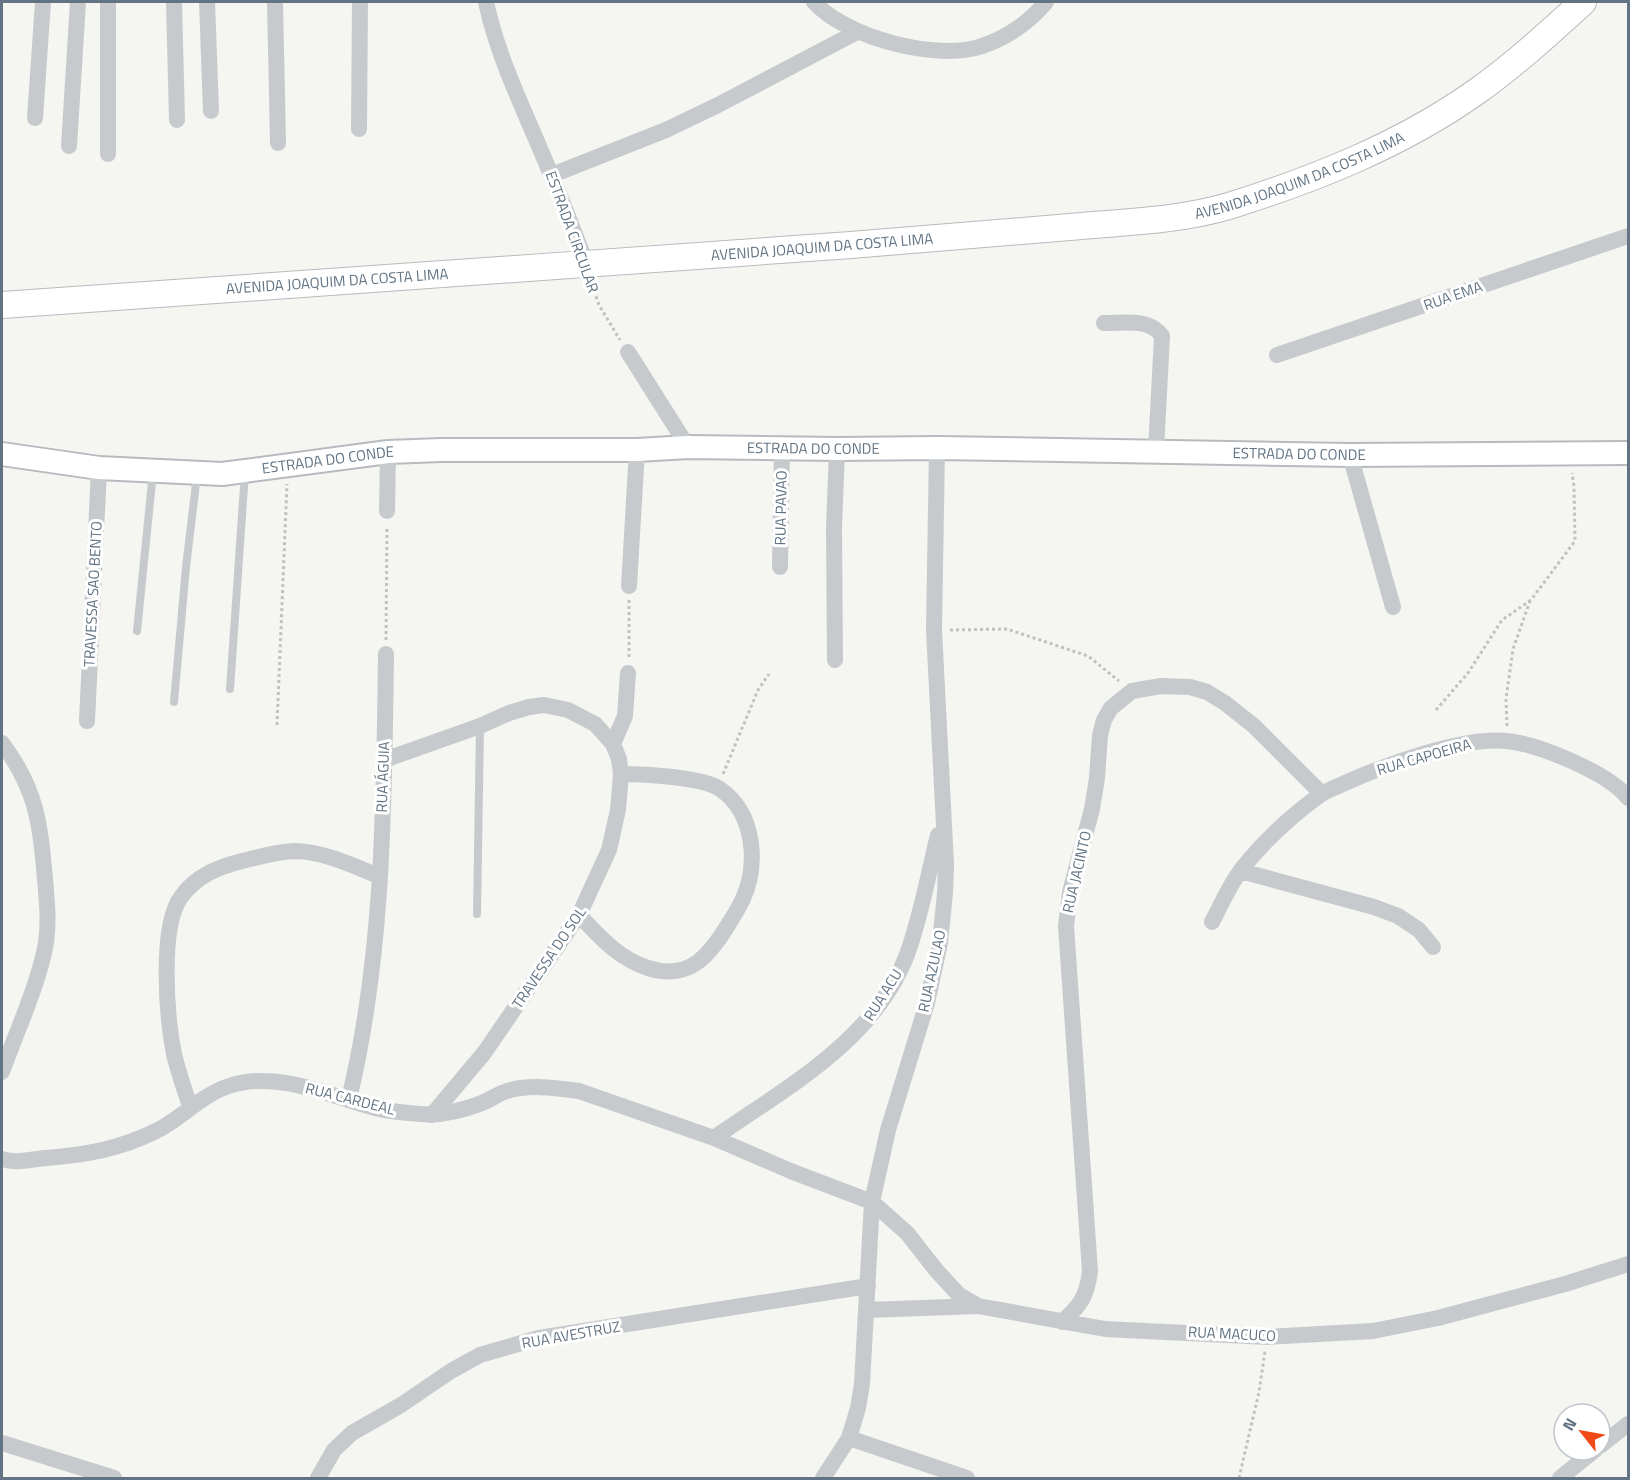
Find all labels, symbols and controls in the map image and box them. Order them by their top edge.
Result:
street label: AVENIDA JOAQUIM DA COSTA LIMA [1193,126,1408,225]
street label: ESTRADA CIRCULAR [540,168,605,296]
street label: AVENIDA JOAQUIM DA COSTA LIMA [710,227,934,266]
street label: AVENIDA JOAQUIM DA COSTA LIMA [225,262,449,300]
street label: RUA EMA [1420,275,1485,316]
street label: ESTRADA DO CONDE [747,436,880,460]
street label: ESTRADA DO CONDE [260,440,394,480]
street label: ESTRADA DO CONDE [1232,441,1366,466]
street label: RUA PAVAO [768,470,793,546]
street label: TRAVESSA SAO BENTO [77,520,108,667]
street label: RUA CAPOEIRA [1374,732,1474,781]
street label: RUA ÁGUIA [370,741,395,813]
street label: RUA JACINTO [1056,828,1097,915]
street label: TRAVESSA DO SOL [506,902,591,1013]
street label: RUA AZULAO [912,928,951,1014]
street label: RUA ACU [858,964,908,1025]
street label: RUA CARDEAL [303,1076,397,1121]
street label: RUA AVESTRUZ [520,1315,622,1354]
street label: RUA MACUCO [1187,1320,1277,1347]
north arrow [1552,1402,1612,1462]
text: N [1556,1413,1582,1435]

